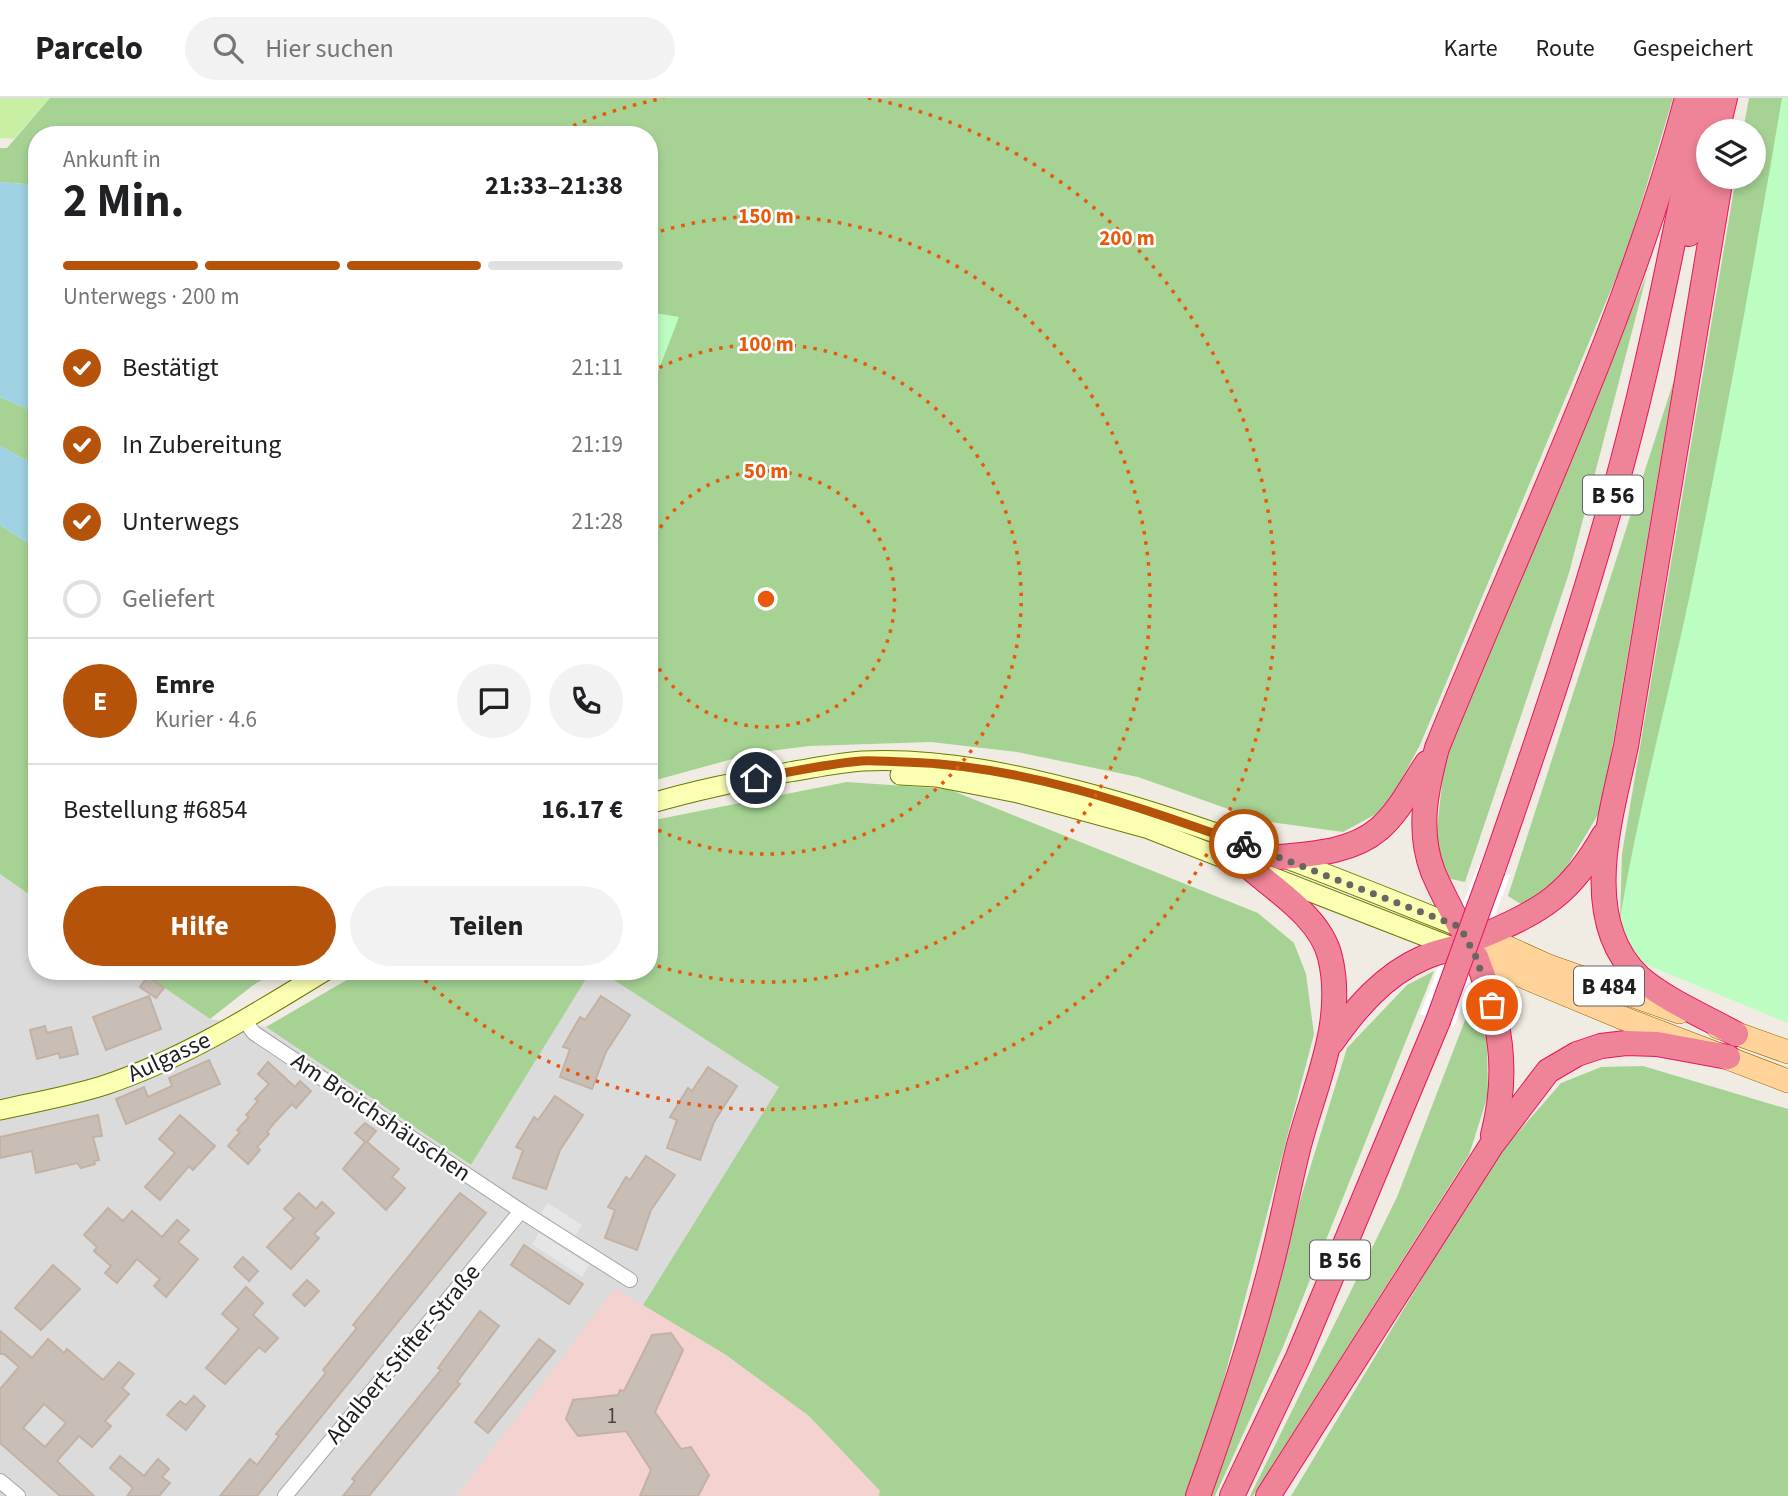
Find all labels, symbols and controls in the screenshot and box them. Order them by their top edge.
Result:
search box [185,17,675,80]
text: Parcelo [35,25,143,72]
icon: search [209,29,247,67]
text: Hier suchen [265,30,394,67]
text: Karte [1444,31,1498,66]
text: Route [1536,31,1595,66]
text: Gespeichert [1633,31,1753,66]
map controls [1696,119,1766,189]
button: layers [1696,119,1766,189]
text: Ankunft in [63,143,161,176]
text: 21:33–21:38 [485,167,623,204]
text: 2 Min. [63,169,184,234]
text: 150 m [738,201,794,231]
text: 200 m [1099,223,1155,253]
text: Unterwegs · 200 m [63,280,239,313]
text: 100 m [738,329,794,359]
icon: check [63,349,101,387]
text: Bestätigt [122,349,219,386]
text: 21:11 [572,351,623,384]
icon: check [63,426,101,464]
text: In Zubereitung [122,426,281,463]
text: 21:19 [572,428,623,461]
text: 50 m [744,456,788,486]
road number: B 56 [1583,476,1643,514]
icon: check [63,503,101,541]
text: Unterwegs [122,503,239,540]
text: 21:28 [572,505,623,538]
text: Geliefert [122,580,215,617]
centre of rings [754,587,778,611]
button: chat [457,664,531,738]
button: phone [549,664,623,738]
text: Emre [155,666,215,703]
text: E [93,683,107,720]
text: Kurier · 4.6 [155,703,257,736]
pin [726,748,786,808]
icon: home [737,759,775,797]
text: Bestellung #6854 [63,791,247,828]
text: 16.17 € [541,791,623,828]
courier [1209,809,1279,879]
icon: bike [1225,825,1263,863]
button: Hilfe [63,886,336,966]
button: Teilen [350,886,623,966]
road number: B 484 [1574,966,1644,1006]
pin [1462,975,1522,1035]
icon: bag [1473,986,1511,1024]
street label: Aulgasse [122,1023,216,1091]
street label: Am Broichshäuschen [284,1044,478,1190]
road number: B 56 [1310,1240,1370,1280]
street label: Adalbert-Stifter-Straße [317,1256,489,1452]
house number: 1 [607,1401,617,1431]

